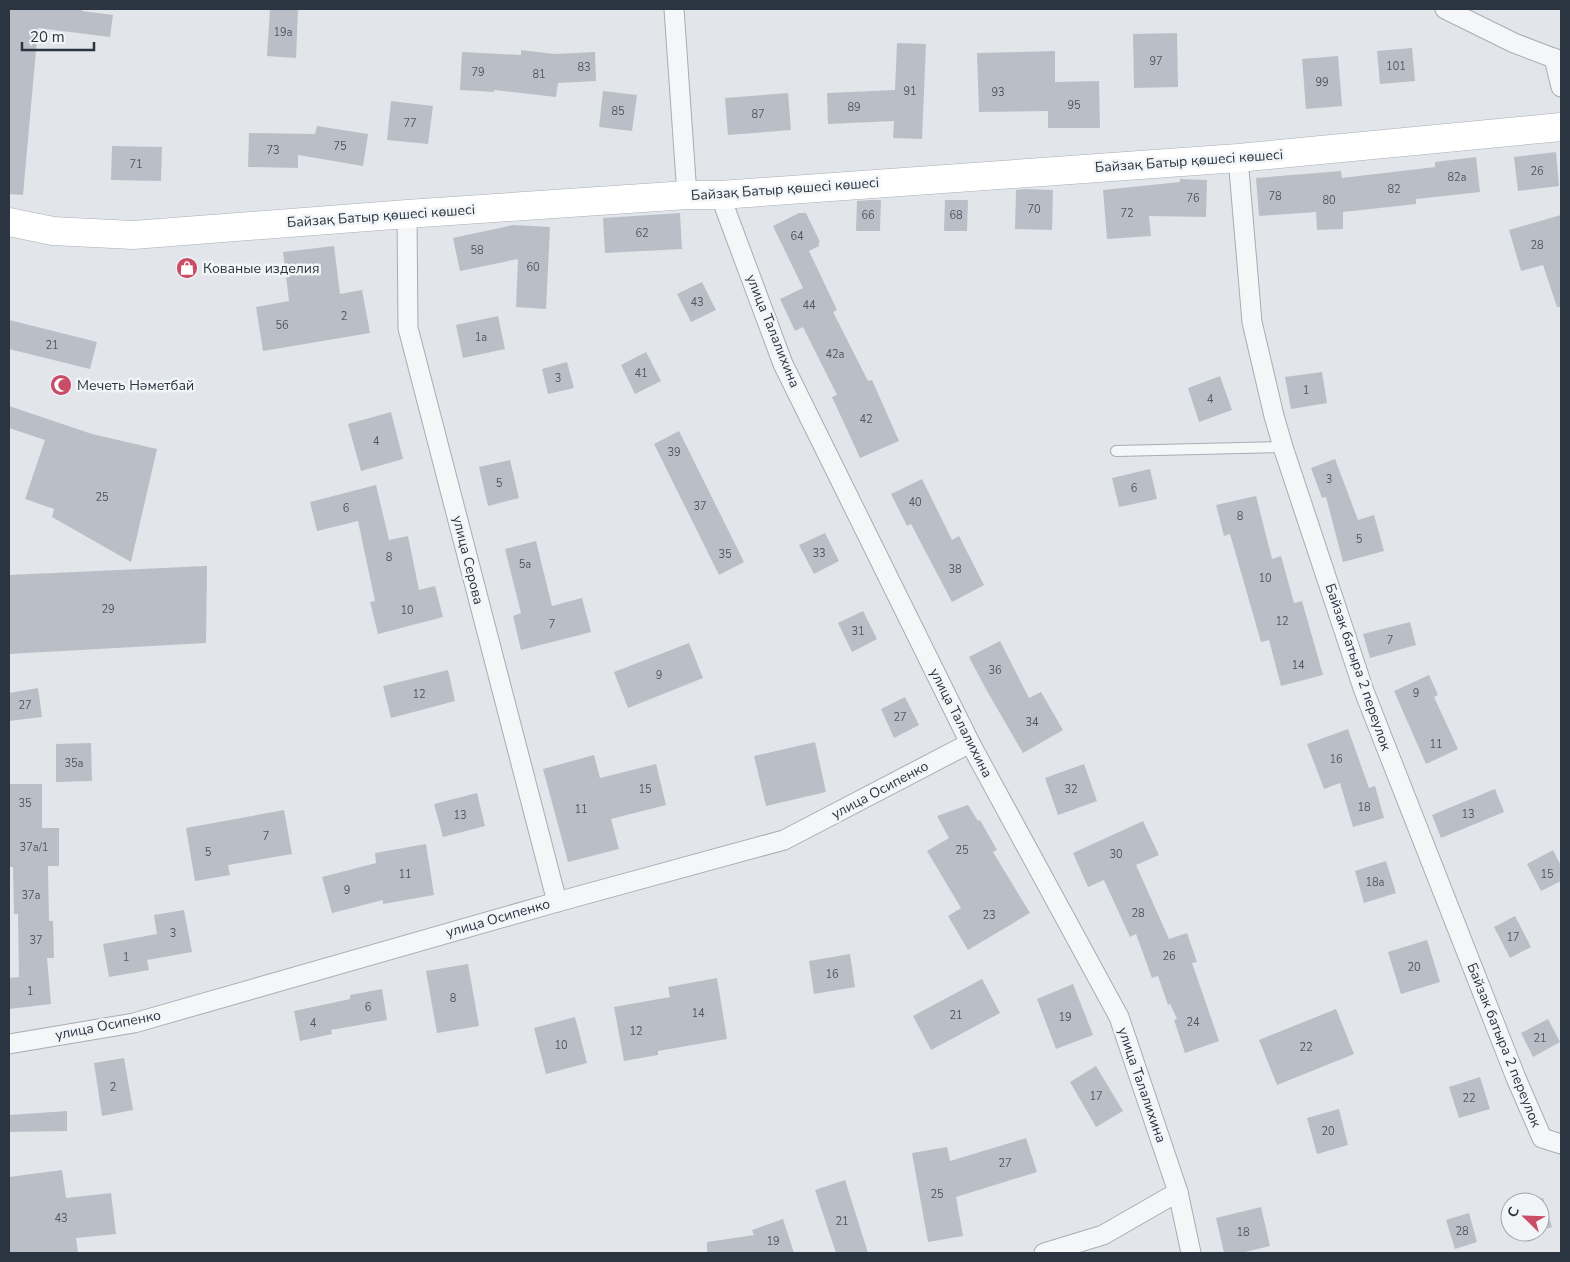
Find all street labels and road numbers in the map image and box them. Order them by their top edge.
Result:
street label: Байзақ Батыр қөшесі көшесі [1094,145,1284,177]
street label: Байзақ Батыр қөшесі көшесі [690,173,880,205]
street label: Байзақ Батыр қөшесі көшесі [286,200,476,232]
street label: улица Талалихина [742,271,804,391]
street label: улица Серова [448,514,488,606]
street label: Байзак батыра 2 переулок [1320,581,1396,754]
street label: улица Талалихина [925,665,997,781]
street label: улица Осипенко [828,756,932,824]
street label: улица Осипенко [444,894,552,942]
street label: Байзак батыра 2 переулок [1462,960,1546,1131]
street label: улица Осипенко [53,1005,163,1045]
street label: улица Талалихина [1113,1025,1171,1145]

